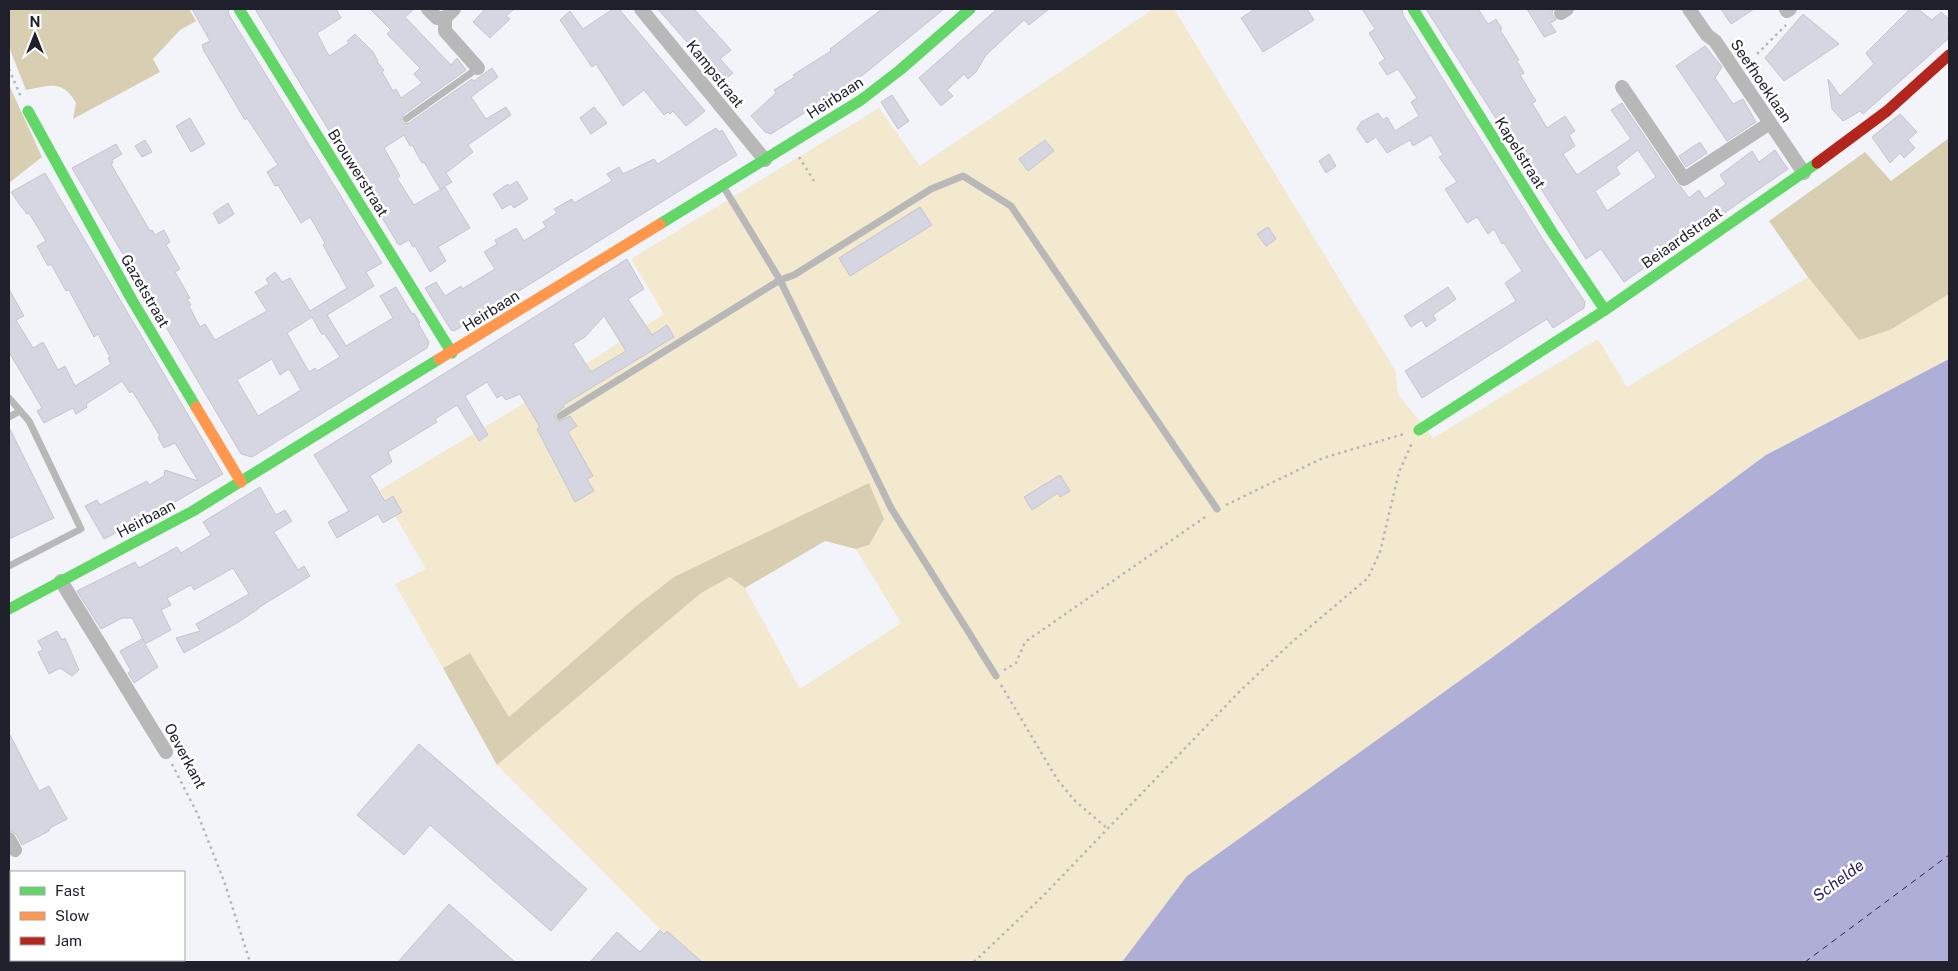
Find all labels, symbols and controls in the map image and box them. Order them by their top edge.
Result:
north arrow [10,10,60,60]
text: N [30,14,40,30]
street label: Seefhoeklaan [1727,36,1795,125]
street label: Kampstraat [683,37,748,111]
street label: Heirbaan [803,73,866,122]
street label: Kapelstraat [1492,114,1549,192]
street label: Brouwerstraat [325,126,392,220]
street label: Beiaardstraat [1638,203,1725,272]
street label: Gazetstraat [118,251,173,330]
street label: Heirbaan [459,287,522,335]
street label: Heirbaan [114,496,178,541]
street label: Oeverkant [161,720,210,792]
water label: Schelde [1809,855,1868,905]
legend [10,871,185,961]
text: Fast [55,882,85,899]
text: Slow [55,907,90,924]
text: Jam [55,932,82,949]

